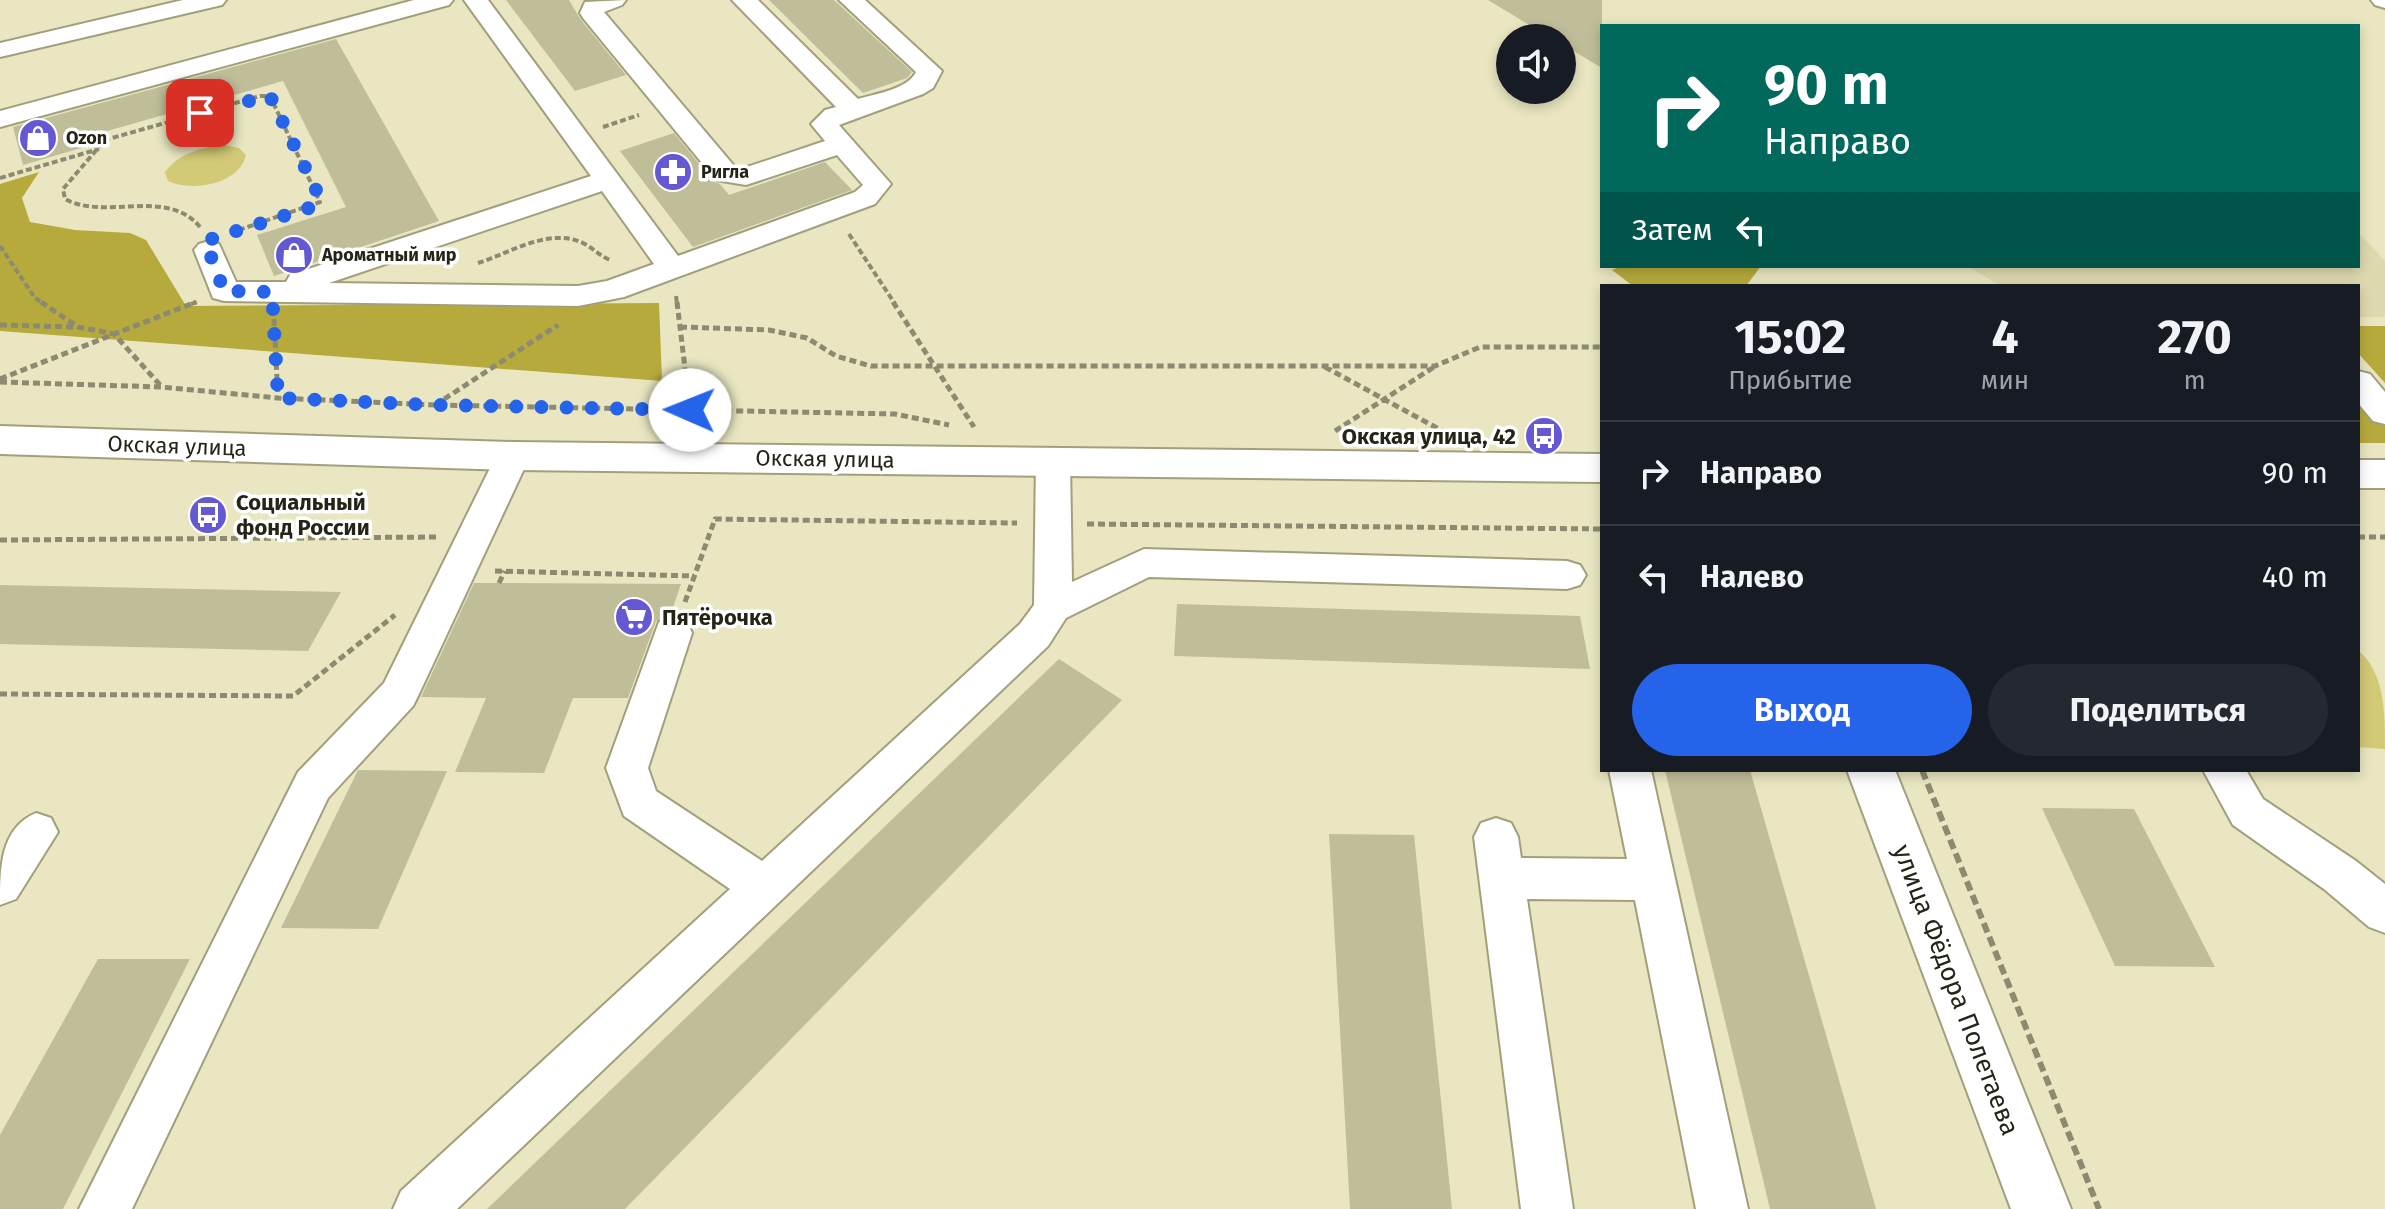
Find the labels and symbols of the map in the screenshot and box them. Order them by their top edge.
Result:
pin [166,79,234,147]
shop icon: Ozon [17,117,59,159]
place label: Ozon [66,127,107,149]
pharmacy icon: Ригла [652,151,694,193]
place label: Ригла [701,161,749,183]
shop icon: Ароматный мир [273,234,315,276]
place label: Ароматный мир [321,244,457,266]
position arrow [648,368,732,452]
bus stop icon: Окская улица, 42 [1523,415,1565,457]
place label: Окская улица, 42 [1342,423,1516,450]
street label: Окская улица [107,430,247,462]
street label: Окская улица [755,444,895,474]
place label: Социальный фонд России [236,489,370,541]
bus stop icon: Социальный фонд России [187,494,229,536]
supermarket icon: Пятёрочка [613,596,655,638]
place label: Пятёрочка [662,604,773,631]
street label: улица Фёдора Полетаева [1886,840,2026,1140]

